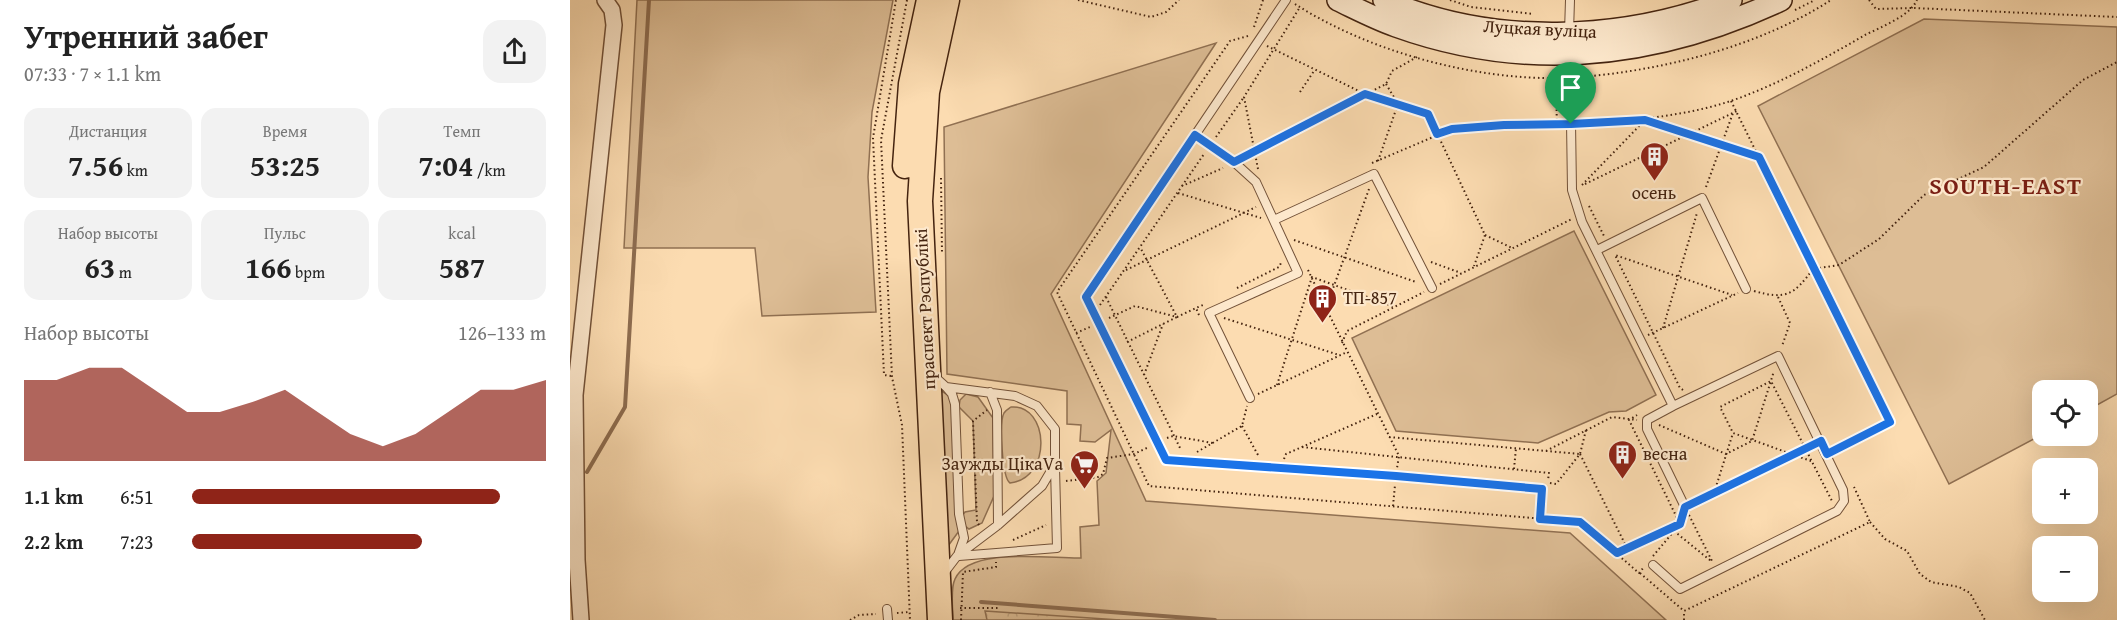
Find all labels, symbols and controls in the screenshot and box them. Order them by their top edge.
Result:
text: Утренний забег [24,12,268,60]
street label: Луцкая вуліца [1483,12,1598,45]
button: share [483,20,546,83]
text: 07:33 · 7 × 1.1 km [24,59,161,88]
pin [1545,62,1596,124]
icon: arrive [1554,71,1587,104]
text: Дистанция [69,119,147,143]
text: Время [263,119,307,143]
text: Темп [444,119,480,143]
building icon: осень [1638,140,1670,182]
text: 7.56 [68,143,123,187]
text: 53:25 [250,143,320,187]
text: 7:04 [418,143,473,187]
text: km [123,158,148,182]
text: /km [473,158,506,182]
district label: SOUTH-EAST [1929,168,2083,203]
place label: осень [1632,179,1676,206]
text: Набор высоты [58,221,158,245]
text: Пульс [264,221,306,245]
text: kcal [448,221,476,245]
street label: праспект Рэспублікі [907,228,942,390]
text: 63 [84,245,115,289]
text: 166 [245,245,292,289]
text: 587 [439,245,485,289]
text: m [115,260,132,284]
text: bpm [292,260,325,284]
building icon: ТП-857 [1306,282,1338,324]
place label: ТП-857 [1343,284,1397,311]
text: Набор высоты [24,318,149,347]
text: 126–133 m [458,318,546,347]
map controls [2032,380,2098,602]
button: locate [2032,380,2098,446]
building icon: весна [1606,438,1638,480]
place label: весна [1643,440,1688,467]
supermarket icon: Заужды ЦікаVа [1068,448,1100,490]
place label: Заужды ЦікаVа [941,450,1063,477]
button: + [2032,458,2098,524]
text: 1.1 km [24,482,83,511]
text: 6:51 [120,482,154,511]
text: 2.2 km [24,527,83,556]
text: 7:23 [120,527,154,556]
button: − [2032,536,2098,602]

